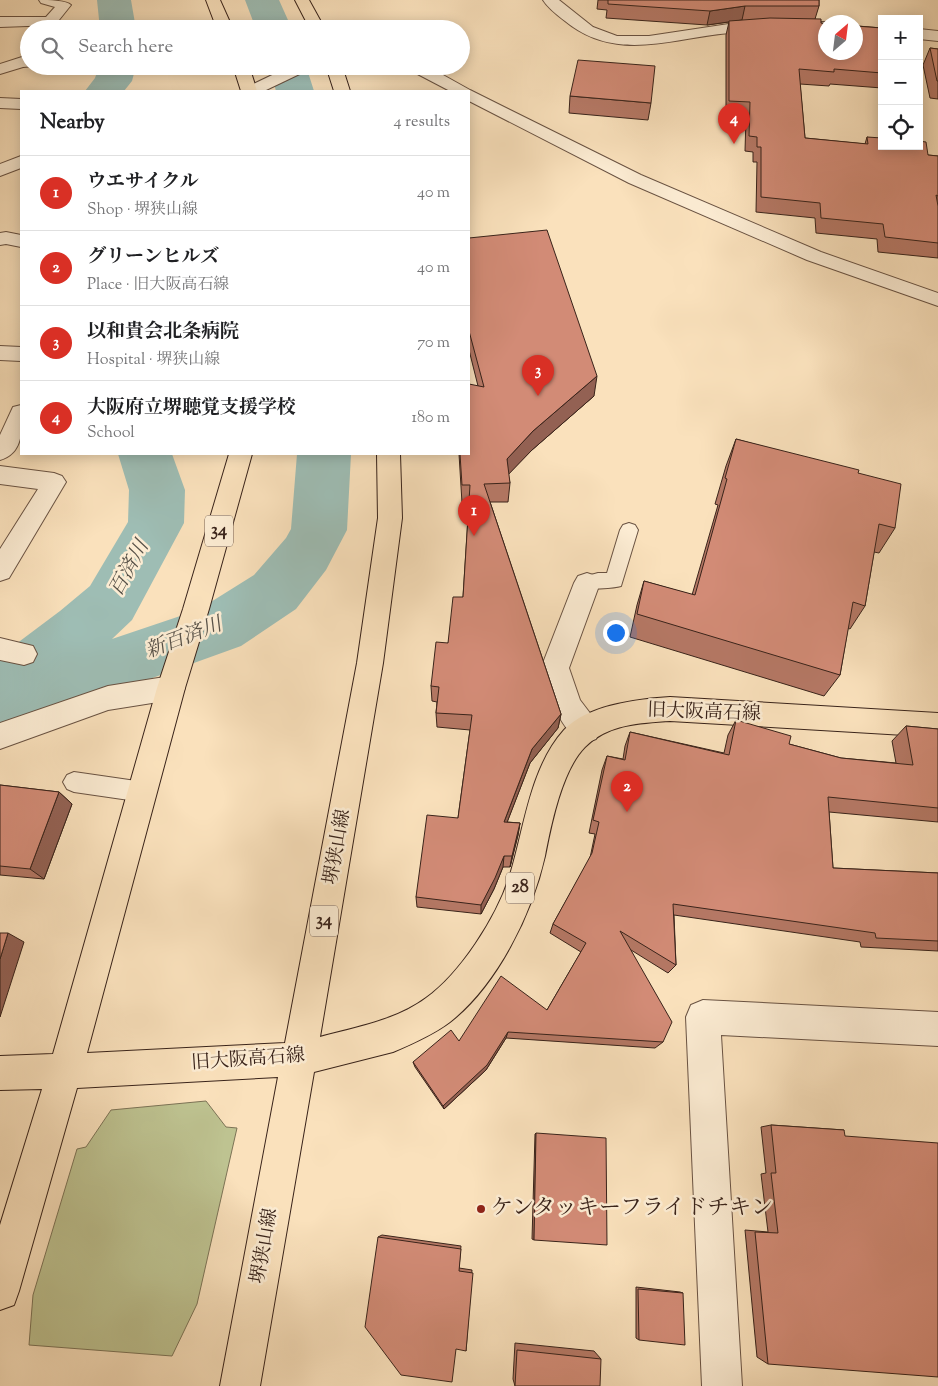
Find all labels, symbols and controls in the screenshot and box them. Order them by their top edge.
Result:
north arrow [818,15,863,60]
map controls [878,15,923,150]
button: + [878,15,923,60]
search box [20,20,470,75]
icon: search [38,34,66,62]
text: Search here [78,34,173,61]
button: − [878,60,923,105]
pin: 4 [718,103,750,144]
button: locate [878,105,923,150]
text: Nearby [40,108,105,138]
text: 4 results [394,111,450,134]
text: ウエサイクル [87,169,199,196]
text: 1 [53,182,59,205]
text: 40 m [417,182,450,205]
text: Shop · 堺狭山線 [87,199,198,222]
text: グリーンヒルズ [87,244,219,271]
text: 2 [52,257,60,280]
text: 40 m [417,257,450,280]
text: Place · 旧大阪高石線 [87,274,229,297]
text: 以和貴会北条病院 [87,319,239,346]
text: 3 [53,332,59,355]
text: 70 m [417,332,450,355]
text: Hospital · 堺狭山線 [87,349,220,372]
pin: 3 [522,355,554,396]
text: 大阪府立堺聴覚支援学校 [87,395,296,422]
text: 4 [52,407,60,430]
text: 180 m [411,407,450,430]
text: School [87,422,135,445]
pin: 1 [458,495,490,536]
road number: 34 [205,516,233,546]
water label: 百済川 [103,534,158,602]
water label: 新百済川 [141,610,228,667]
your location [603,620,629,646]
street label: 旧大阪高石線 [647,698,761,728]
pin: 2 [611,771,643,812]
street label: 堺狭山線 [318,807,358,887]
road number: 28 [506,872,534,904]
road number: 34 [310,906,338,936]
street label: 旧大阪高石線 [190,1043,306,1077]
place label: ケンタッキーフライドチキン [491,1193,773,1225]
marker: ケンタッキーフライドチキン [475,1203,487,1215]
street label: 堺狭山線 [245,1206,285,1286]

